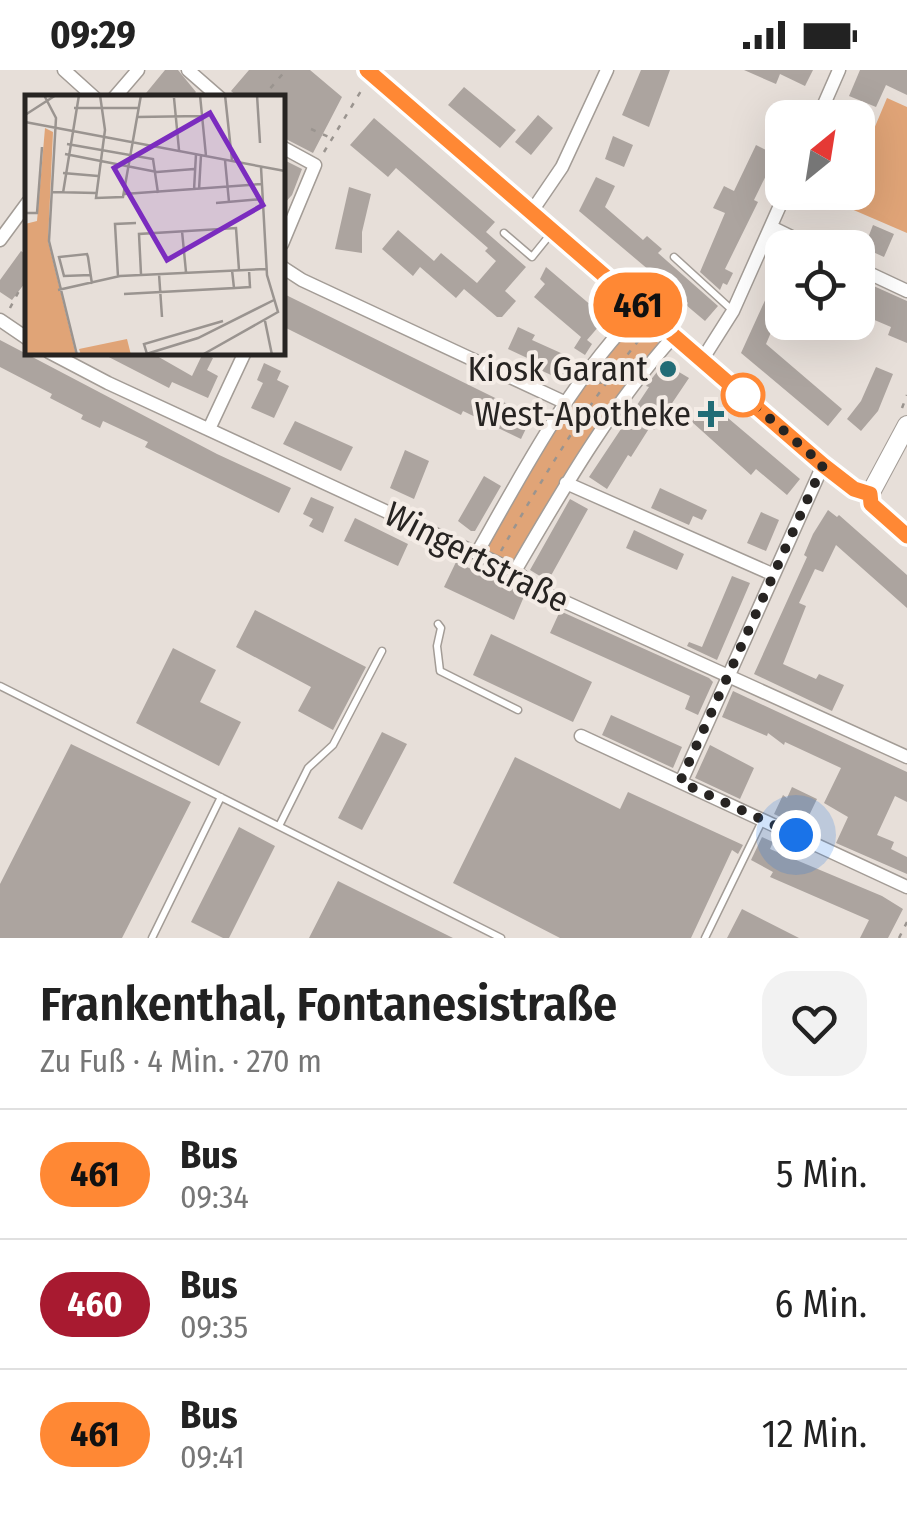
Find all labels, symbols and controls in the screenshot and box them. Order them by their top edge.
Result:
text: 09:29 [50,12,136,58]
inset map [25,95,285,355]
north arrow [765,100,875,210]
map controls [765,100,875,340]
button: locate [765,230,875,340]
line badge: 461 [580,272,696,338]
text: 461 [613,284,663,326]
place label: Kiosk Garant [467,348,649,390]
marker: Kiosk Garant [657,358,679,380]
unlabelled marker [722,374,764,416]
place label: West-Apotheke [474,393,691,435]
marker: West-Apotheke [700,403,722,425]
street label: Wingertstraße [378,493,576,621]
your location [771,810,821,860]
button: heart [762,971,867,1076]
text: Frankenthal, Fontanesistraße [40,975,617,1033]
text: Zu Fuß · 4 Min. · 270 m [40,1042,322,1080]
text: Bus [180,1132,238,1178]
text: 5 Min. [776,1151,867,1197]
text: 461 [70,1153,120,1195]
text: 09:34 [180,1178,249,1216]
text: Bus [180,1262,238,1308]
text: 6 Min. [775,1281,867,1327]
text: 460 [67,1283,123,1325]
text: 09:35 [180,1308,248,1346]
text: Bus [180,1392,238,1438]
text: 12 Min. [762,1411,867,1457]
text: 461 [70,1413,120,1455]
text: 09:41 [180,1438,245,1476]

